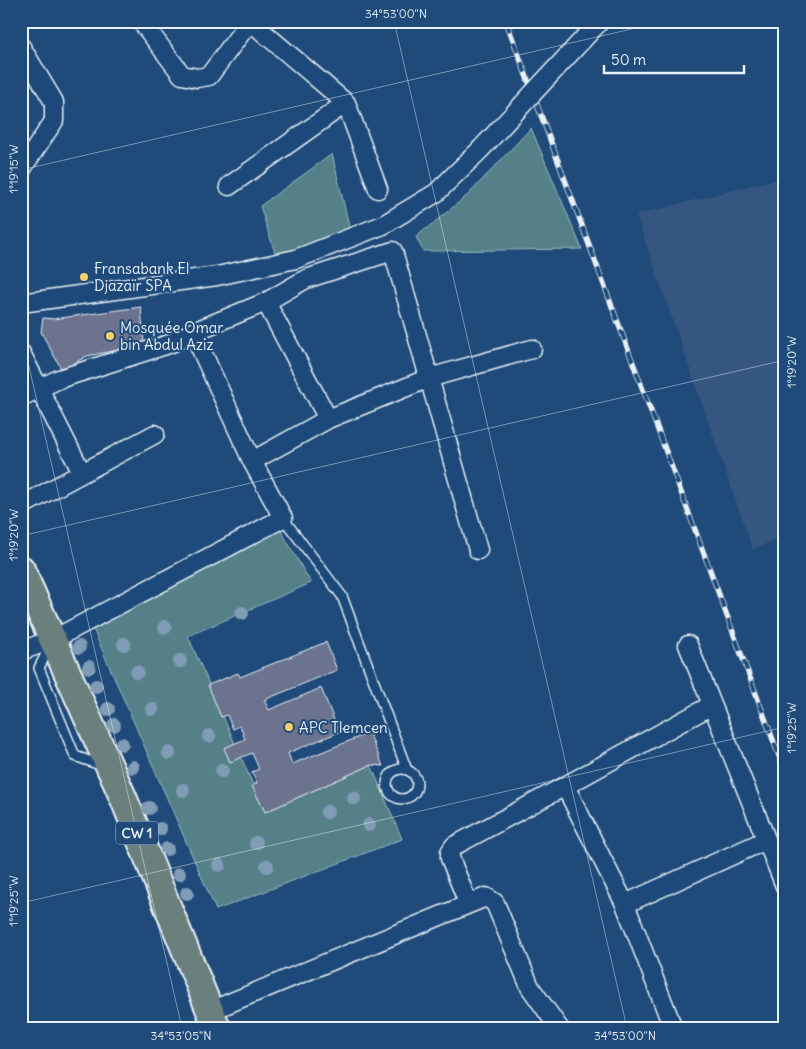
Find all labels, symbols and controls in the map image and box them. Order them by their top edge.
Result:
text: 34°53'00"N [365,6,427,21]
scale bar [604,42,744,74]
text: 50 m [611,50,646,69]
text: 1°19'15"W [6,144,21,194]
place label: Fransabank El Djazaïr SPA [94,259,189,295]
marker: Fransabank El Djazaïr SPA [78,271,90,283]
place label: Mosquée Omar bin Abdul Aziz [120,318,223,354]
marker: Mosquée Omar bin Abdul Aziz [104,330,116,342]
text: 1°19'20"W [784,336,799,388]
text: 1°19'20"W [6,509,21,561]
text: 1°19'25"W [784,702,799,754]
place label: APC Tlemcen [299,718,388,737]
marker: APC Tlemcen [283,721,295,733]
road number: CW 1 [116,821,158,844]
text: 1°19'25"W [6,875,21,927]
text: 34°53'05"N [151,1028,211,1043]
text: 34°53'00"N [594,1028,656,1043]

